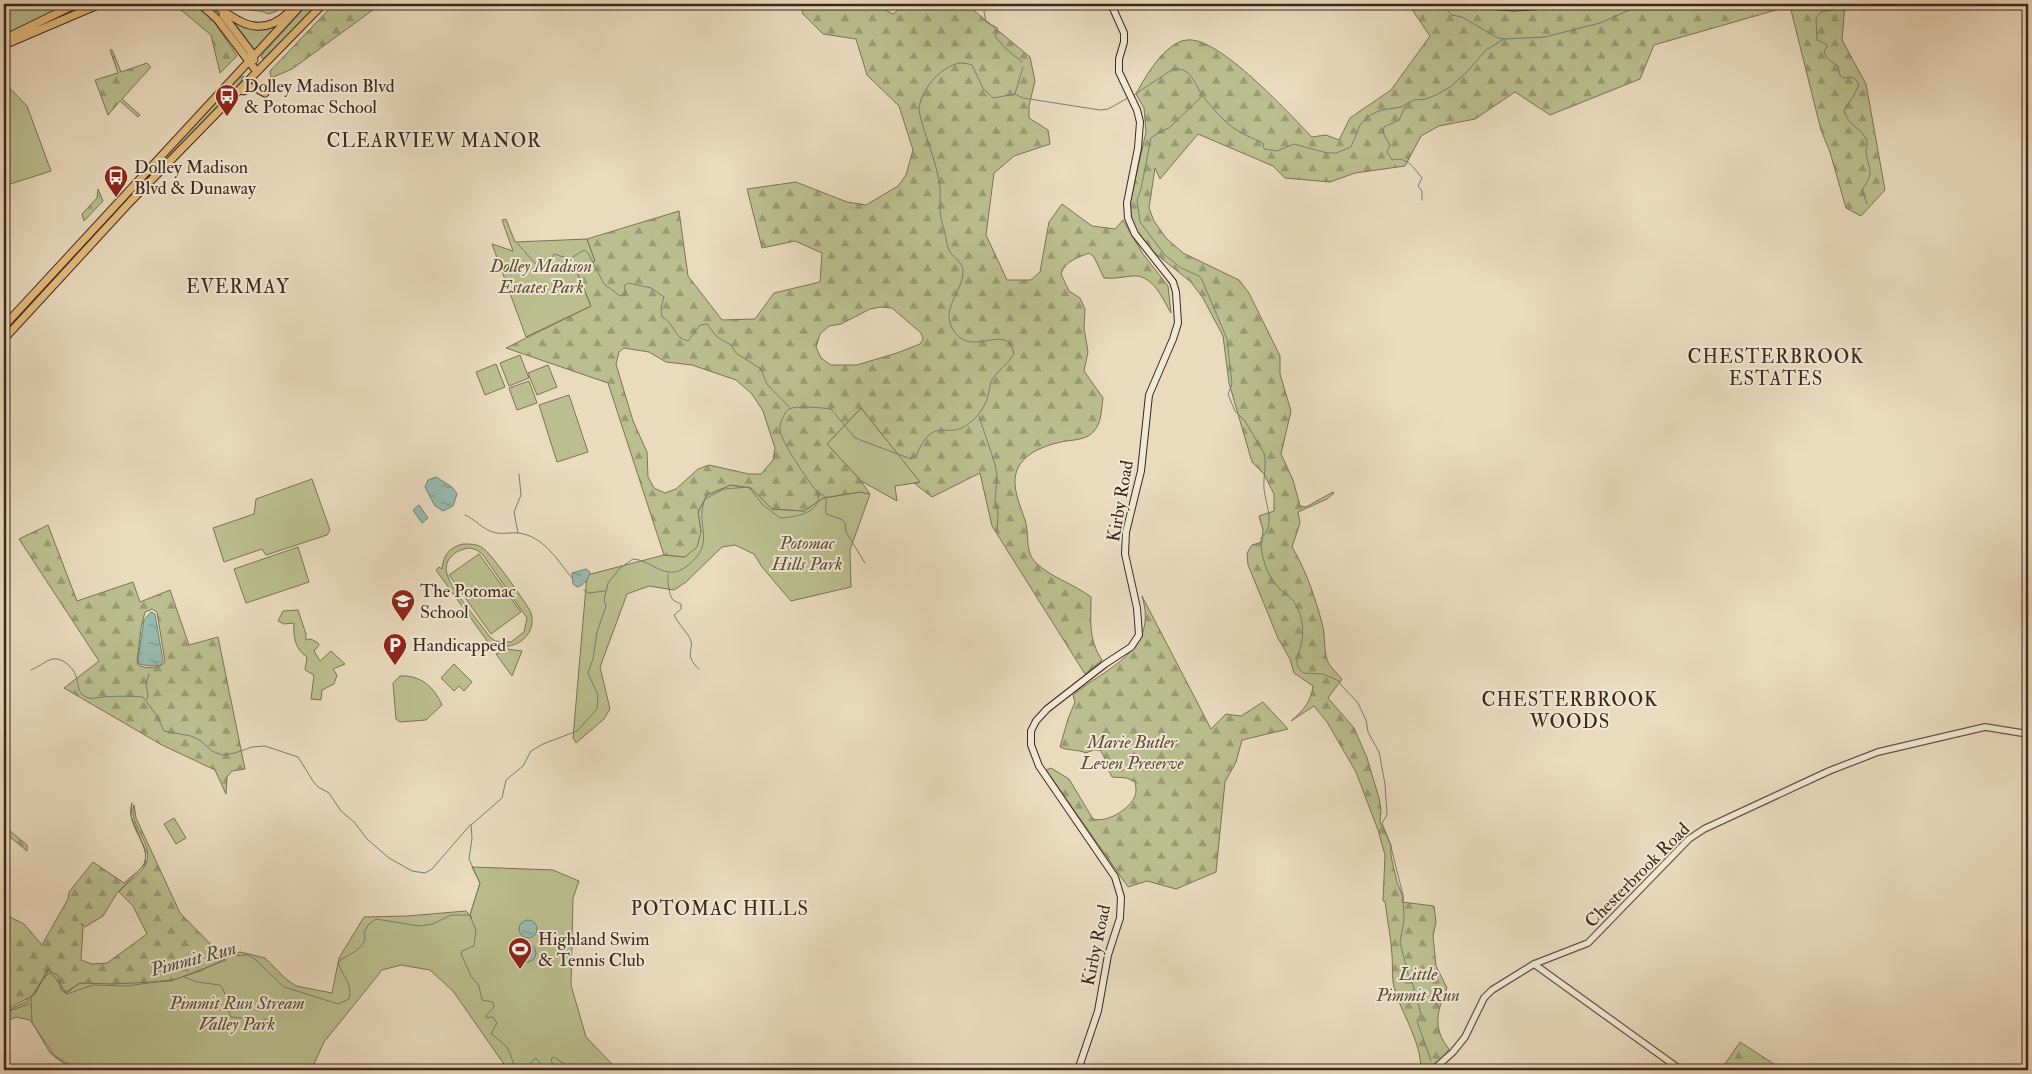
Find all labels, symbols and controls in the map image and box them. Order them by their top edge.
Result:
place label: Dolley Madison Blvd & Potomac School [244,75,395,119]
bus stop icon: Dolley Madison Blvd & Potomac School [214,83,240,117]
district label: CLEARVIEW MANOR [326,129,542,153]
place label: Dolley Madison Blvd & Dunaway [134,156,257,200]
bus stop icon: Dolley Madison Blvd & Dunaway [103,164,129,198]
park label: Dolley Madison Estates Park [489,255,592,299]
district label: EVERMAY [186,275,290,299]
district label: CHESTERBROOK ESTATES [1688,345,1864,391]
street label: Kirby Road [1102,459,1139,544]
park label: Potomac Hills Park [771,532,842,576]
place label: The Potomac School [420,580,516,624]
school or university icon: The Potomac School [390,588,416,622]
parking icon: Handicapped [382,632,408,666]
place label: Handicapped [412,634,506,657]
district label: CHESTERBROOK WOODS [1482,688,1658,734]
park label: Marie Butler Leven Preserve [1080,731,1184,775]
street label: Chesterbrook Road [1580,818,1695,933]
district label: POTOMAC HILLS [631,897,809,921]
street label: Kirby Road [1077,902,1116,988]
place label: Highland Swim & Tennis Club [538,928,649,972]
water label: Pimmit Run [147,936,239,982]
sports icon: Highland Swim & Tennis Club [507,936,533,970]
park label: Little Pimmit Run [1375,963,1460,1007]
park label: Pimmit Run Stream Valley Park [169,992,305,1036]

